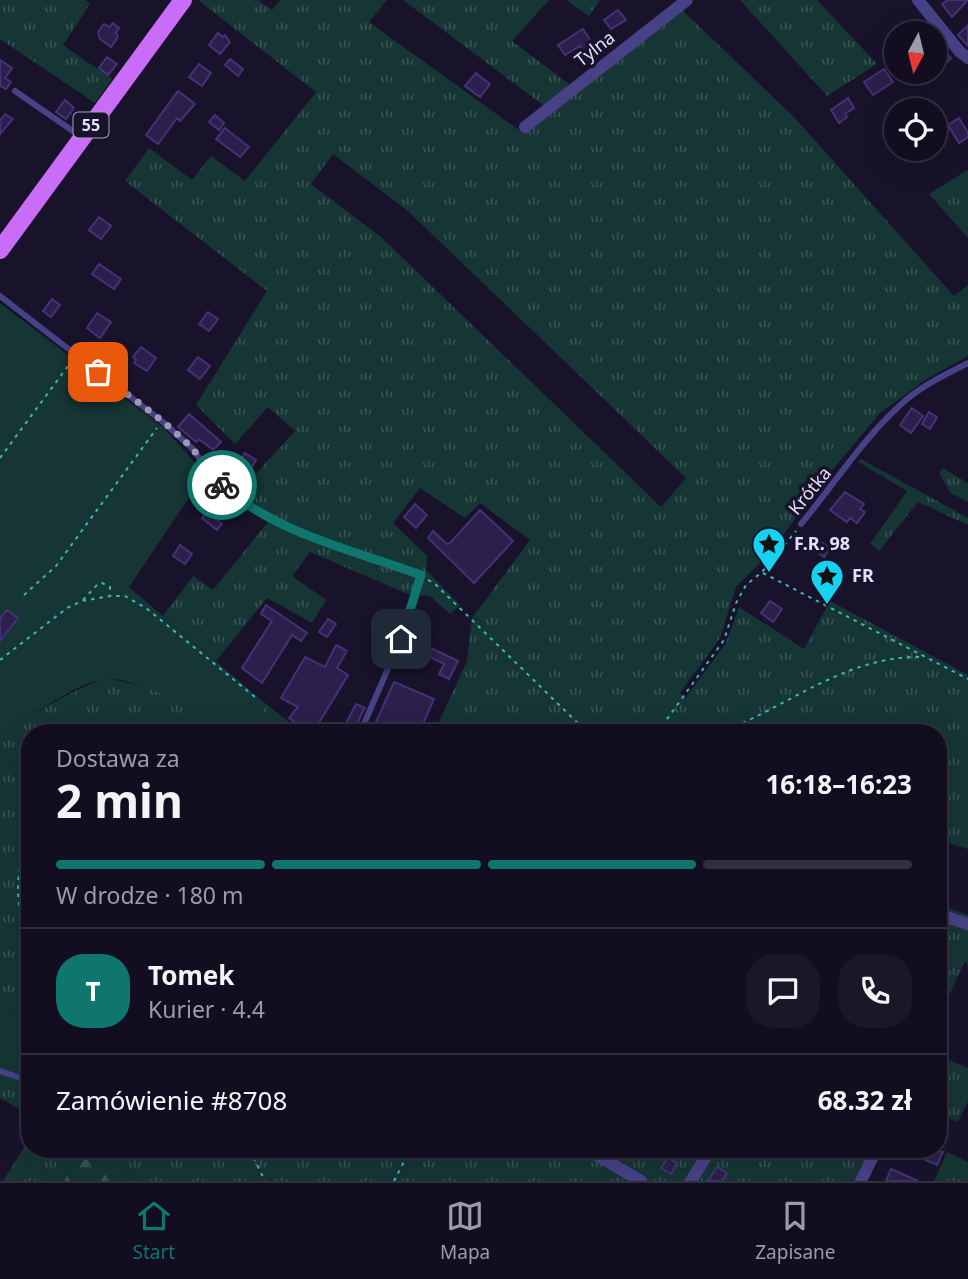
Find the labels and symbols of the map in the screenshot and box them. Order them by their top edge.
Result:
north arrow [884,21,947,84]
street label: Tylna [569,25,619,71]
road number: 55 [74,113,108,138]
pin [68,342,128,402]
courier [187,450,257,520]
street label: Krótka [782,461,836,519]
place icon: F.R. 98 [750,525,788,574]
place label: F.R. 98 [794,531,850,555]
place icon: FR [808,557,846,606]
place label: FR [852,563,874,587]
pin [371,609,431,669]

